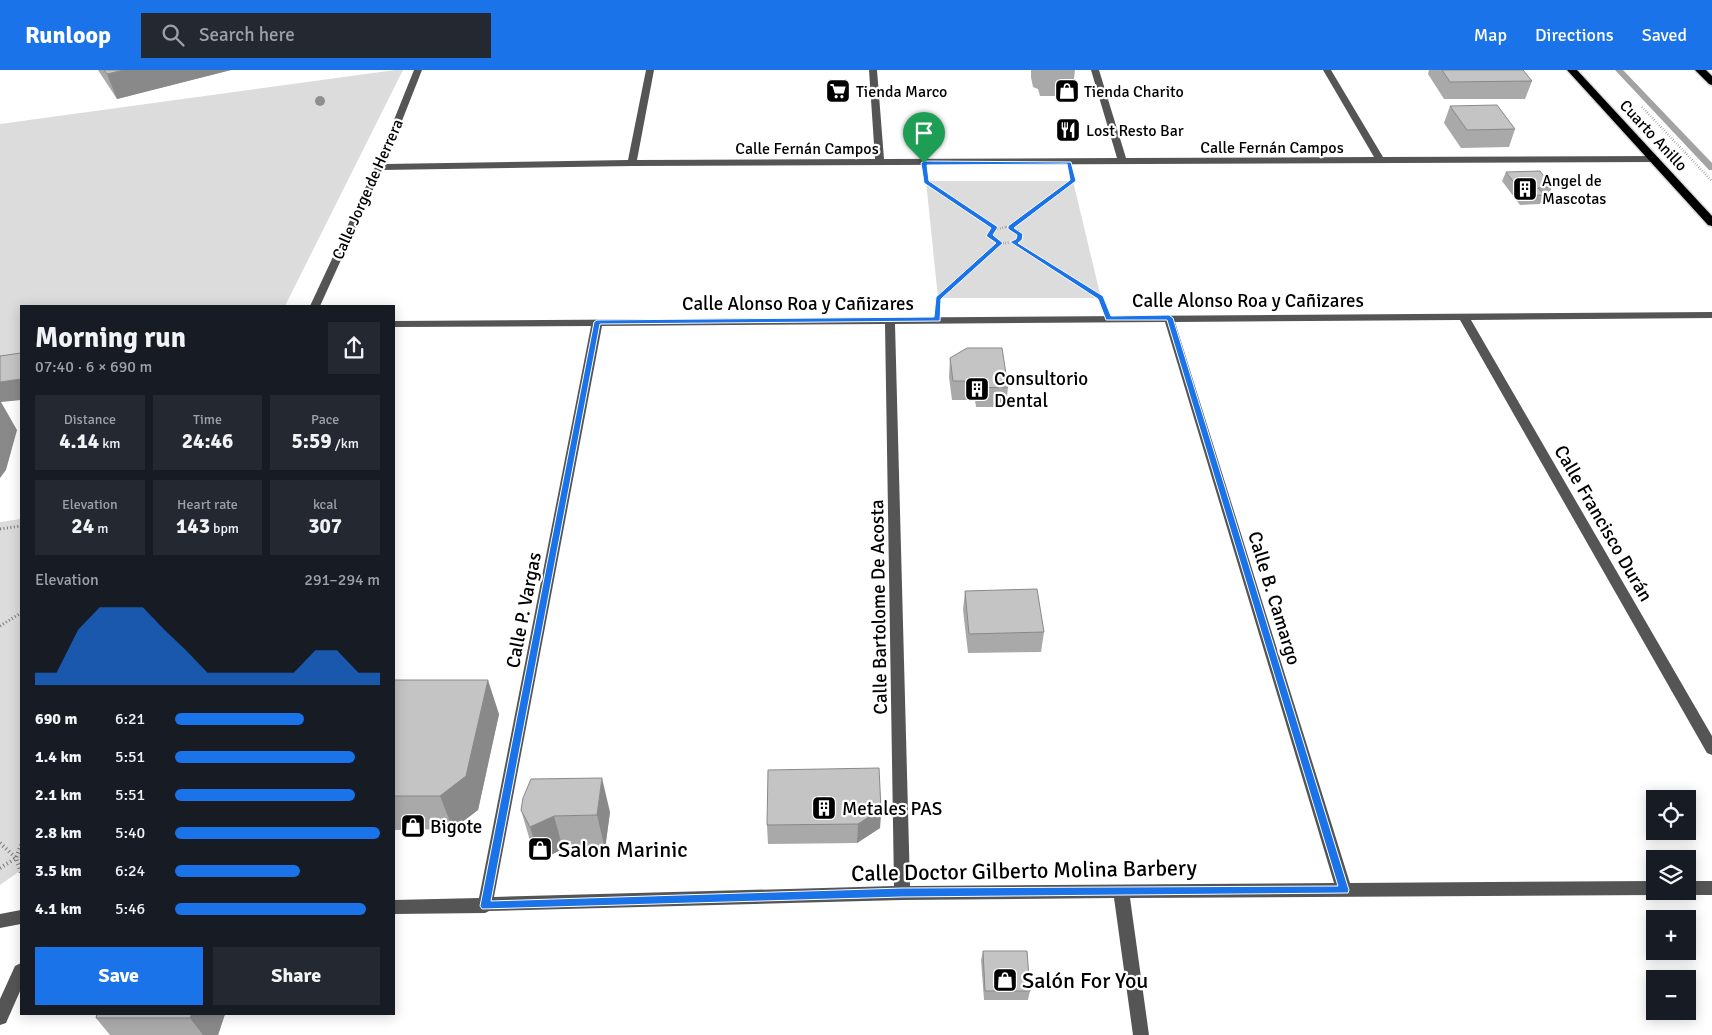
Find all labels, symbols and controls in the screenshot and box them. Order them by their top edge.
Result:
search box [141,13,491,58]
text: Runloop [25,20,111,50]
icon: search [159,21,187,49]
text: Search here [199,23,295,47]
text: Map [1474,24,1507,46]
text: Directions [1535,24,1614,46]
text: Saved [1642,24,1687,46]
supermarket icon: Tienda Marco [825,78,851,104]
shop icon: Tienda Charito [1054,78,1080,104]
place label: Tienda Marco [856,82,947,102]
place label: Tienda Charito [1084,82,1184,102]
street label: Cuarto Anillo [1615,96,1691,175]
pin [903,112,945,163]
street label: Calle Jorge de Herrera [328,116,408,263]
restaurant icon: Lost Resto Bar [1055,117,1081,143]
icon: arrive [910,119,938,147]
place label: Lost Resto Bar [1086,121,1184,141]
street label: Calle Fernán Campos [1200,138,1344,158]
street label: Calle Fernán Campos [735,139,879,159]
place label: Angel de Mascotas [1542,171,1606,209]
building icon: Angel de Mascotas [1512,176,1538,202]
street label: Calle Alonso Roa y Cañizares [1132,289,1364,313]
street label: Calle Alonso Roa y Cañizares [682,292,914,316]
text: Morning run [35,321,186,355]
button: share [328,322,380,374]
text: 07:40 · 6 × 690 m [35,357,152,377]
place label: Consultorio Dental [994,367,1088,413]
building icon: Consultorio Dental [964,376,990,402]
text: Distance [64,411,116,428]
text: Time [193,411,222,428]
text: Pace [311,411,339,428]
text: 4.14 [59,428,99,454]
text: 24:46 [182,428,233,454]
text: 5:59 [291,428,332,454]
text: km [99,435,120,452]
text: /km [332,435,359,452]
street label: Calle Francisco Durán [1549,441,1658,606]
text: Elevation [62,496,118,513]
text: Heart rate [177,496,238,513]
text: kcal [313,496,337,513]
street label: Calle Bartolome De Acosta [865,499,893,715]
text: 24 [71,513,94,539]
text: 143 [176,513,210,539]
text: 307 [308,513,342,539]
text: m [94,520,108,537]
text: bpm [210,520,239,537]
street label: Calle B. Camargo [1242,529,1306,668]
street label: Calle P. Vargas [501,550,547,670]
text: Elevation [35,570,99,590]
text: 291–294 m [304,570,380,590]
text: 690 m [35,709,77,729]
text: 6:21 [115,709,145,729]
text: 1.4 km [35,747,82,767]
text: 5:51 [115,747,145,767]
text: 2.1 km [35,785,82,805]
text: 5:51 [115,785,145,805]
map controls [1646,790,1696,1020]
button: locate [1646,790,1696,840]
building icon: Metales PAS [811,795,837,821]
place label: Metales PAS [842,797,942,821]
shop icon: Bigote [400,813,426,839]
place label: Bigote [430,815,482,839]
text: 2.8 km [35,823,82,843]
text: 5:40 [115,823,145,843]
shop icon: Salon Marinic [527,836,553,862]
place label: Salon Marinic [558,836,688,863]
button: layers [1646,850,1696,900]
street label: Calle Doctor Gilberto Molina Barbery [851,854,1198,887]
text: 3.5 km [35,861,82,881]
text: 6:24 [115,861,145,881]
text: 4.1 km [35,899,82,919]
text: 5:46 [115,899,145,919]
button: + [1646,910,1696,960]
button: Save [35,947,203,1005]
button: Share [213,947,380,1005]
shop icon: Salón For You [992,967,1018,993]
place label: Salón For You [1022,967,1148,994]
button: − [1646,970,1696,1020]

